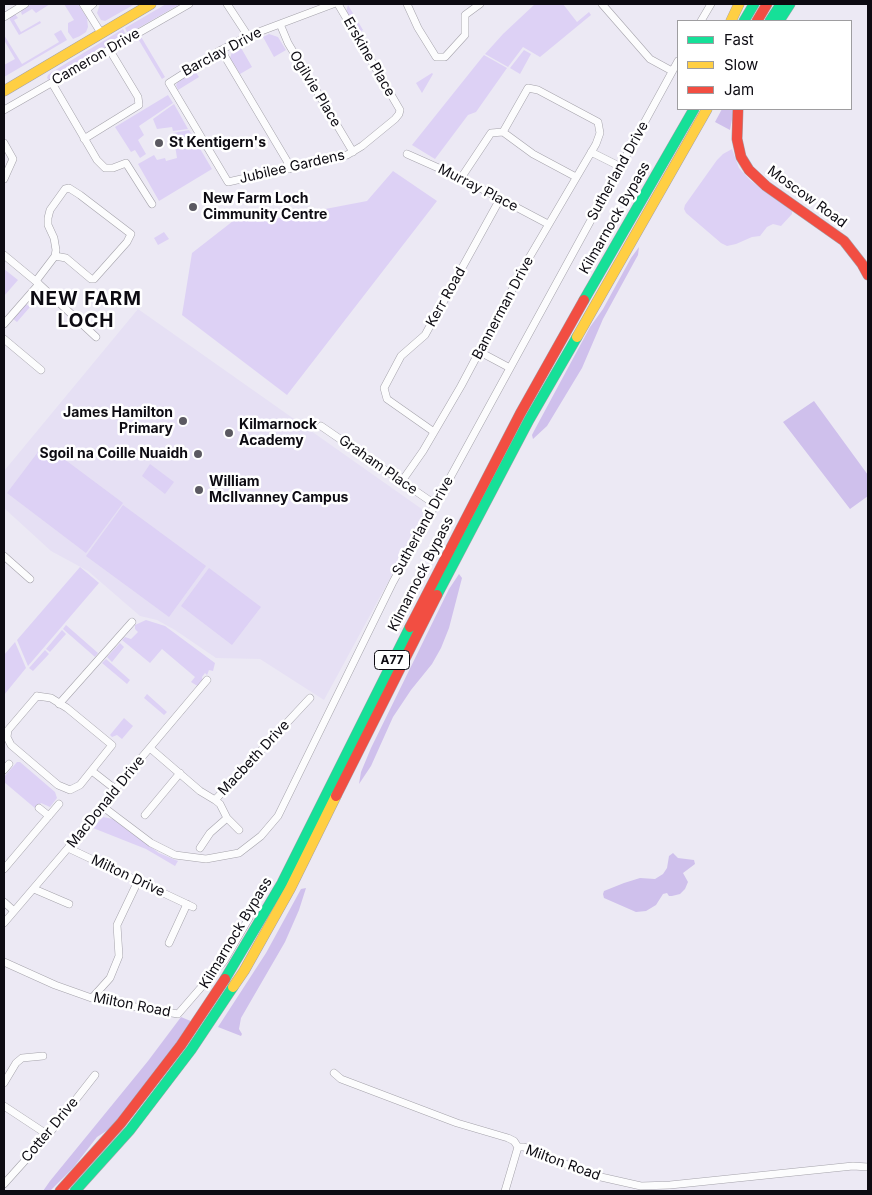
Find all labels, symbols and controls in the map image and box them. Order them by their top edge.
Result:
street label: Erskine Place [340,14,398,100]
legend [677,20,852,110]
street label: Barclay Drive [179,24,265,80]
street label: Cameron Drive [49,25,143,89]
text: Fast [724,30,754,49]
street label: Ogilvie Place [286,48,344,130]
text: Slow [724,55,758,74]
text: Jam [724,80,754,99]
street label: Sutherland Drive [584,119,652,223]
place label: St Kentigern's [169,135,266,151]
marker: St Kentigern's [153,137,165,149]
street label: Jubilee Gardens [238,147,346,187]
street label: Kilmarnock Bypass [576,159,654,277]
street label: Murray Place [435,161,521,215]
street label: Moscow Road [764,163,850,231]
place label: New Farm Loch Cimmunity Centre [203,191,327,223]
marker: New Farm Loch Cimmunity Centre [187,201,199,213]
street label: Bannerman Drive [469,254,537,362]
street label: Kerr Road [423,264,469,330]
district label: NEW FARM LOCH [29,288,143,332]
place label: James Hamilton Primary [63,405,173,438]
marker: James Hamilton Primary [177,415,189,427]
place label: Kilmarnock Academy [239,417,317,450]
marker: Kilmarnock Academy [223,427,235,439]
street label: Graham Place [335,432,421,498]
place label: Sgoil na Coille Nuaidh [40,446,188,462]
marker: Sgoil na Coille Nuaidh [192,448,204,460]
place label: William McIlvanney Campus [209,474,348,507]
street label: Sutherland Drive [389,474,457,578]
marker: William McIlvanney Campus [193,484,205,496]
street label: Kilmarnock Bypass [385,514,457,634]
road number: A77 [374,650,410,670]
street label: Macbeth Drive [215,717,293,799]
street label: MacDonald Drive [64,753,148,851]
street label: Milton Drive [88,852,168,900]
street label: Kilmarnock Bypass [196,874,276,992]
street label: Milton Road [92,989,172,1021]
street label: Cotter Drive [18,1094,82,1166]
street label: Milton Road [523,1142,603,1184]

